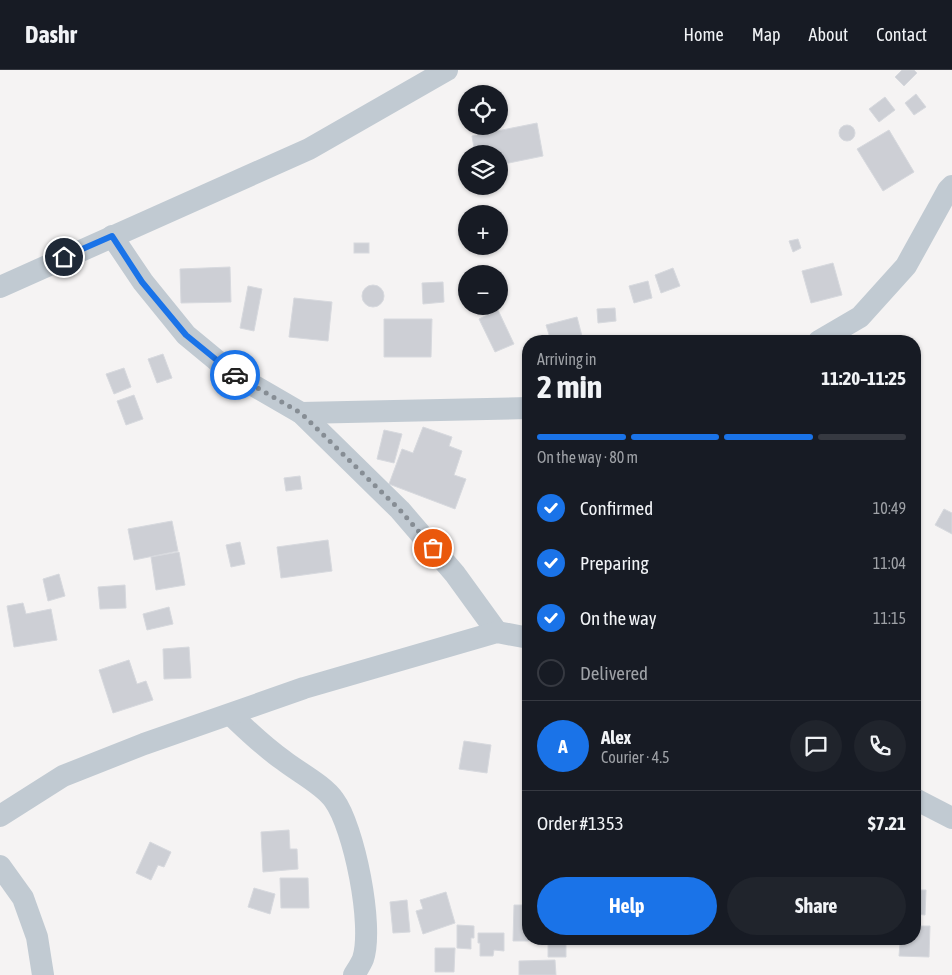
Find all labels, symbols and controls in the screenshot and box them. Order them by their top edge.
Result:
text: Dashr [25,21,77,48]
text: Home [684,24,724,45]
text: Map [752,24,781,45]
text: About [809,24,848,45]
text: Contact [876,24,927,45]
map controls [458,85,508,315]
button: locate [458,85,508,135]
button: layers [458,145,508,195]
button: + [458,205,508,255]
pin [43,236,85,278]
icon: home [50,243,78,271]
button: − [458,265,508,315]
courier [210,350,260,400]
text: Arriving in [537,350,597,368]
icon: car [221,361,249,389]
text: 11:20–11:25 [821,367,906,389]
text: 2 min [537,368,602,405]
text: On the way · 80 m [537,448,638,466]
icon: check [537,494,565,522]
text: Confirmed [580,497,653,519]
text: 10:49 [873,499,906,517]
pin [412,527,454,569]
icon: bag [419,534,447,562]
icon: check [537,549,565,577]
text: Preparing [580,552,649,574]
text: 11:04 [873,554,906,572]
icon: check [537,604,565,632]
text: On the way [580,607,657,629]
text: 11:15 [873,609,906,627]
text: Delivered [580,662,648,684]
button: chat [790,720,842,772]
button: phone [854,720,906,772]
text: Alex [601,726,631,748]
text: A [558,735,568,757]
text: Courier · 4.5 [601,748,670,766]
text: Order #1353 [537,812,624,834]
text: $7.21 [868,812,906,834]
button: Help [537,877,717,935]
button: Share [727,877,906,935]

